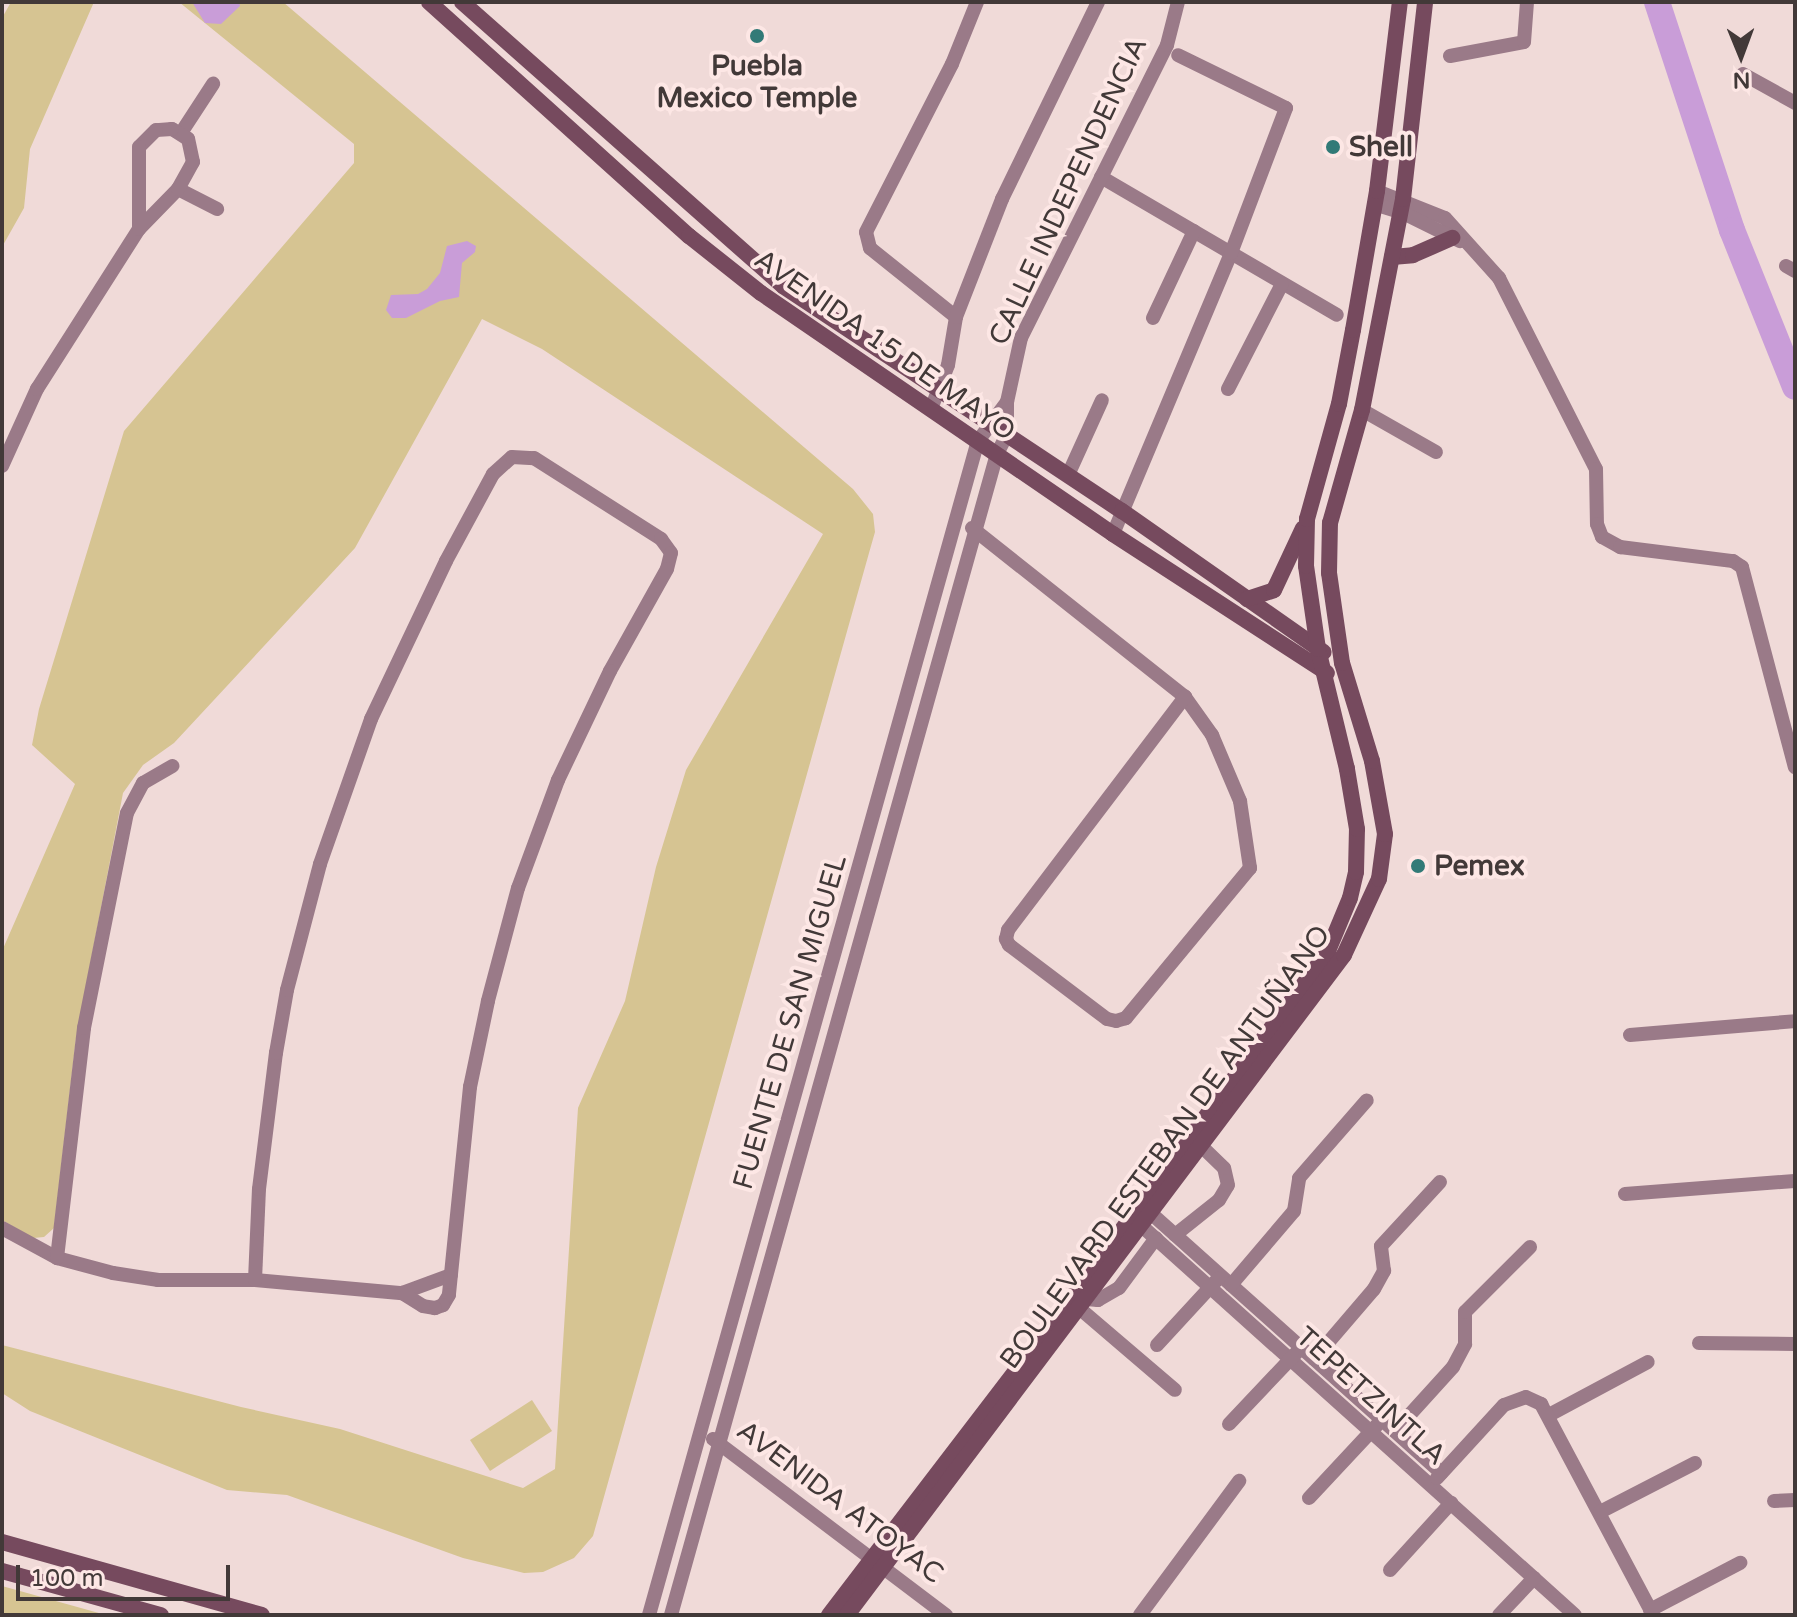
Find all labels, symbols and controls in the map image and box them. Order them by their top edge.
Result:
north arrow [1701,16,1781,96]
marker: Puebla Mexico Temple [748,27,766,45]
street label: CALLE INDEPENDENCIA [982,32,1154,350]
place label: Puebla Mexico Temple [657,49,857,115]
text: N [1732,67,1750,93]
place label: Shell [1349,130,1413,164]
marker: Shell [1324,138,1342,156]
street label: AVENIDA 15 DE MAYO [748,242,1022,448]
place label: Pemex [1434,849,1525,883]
street label: FUENTE DE SAN MIGUEL [726,851,854,1193]
marker: Pemex [1409,857,1427,875]
street label: BOULEVARD ESTEBAN DE ANTUÑANO [993,919,1337,1375]
street label: TEPETZINTLA [1289,1320,1453,1472]
street label: AVENIDA ATOYAC [730,1413,950,1591]
scale bar [20,1549,234,1599]
text: 100 m [30,1564,104,1593]

